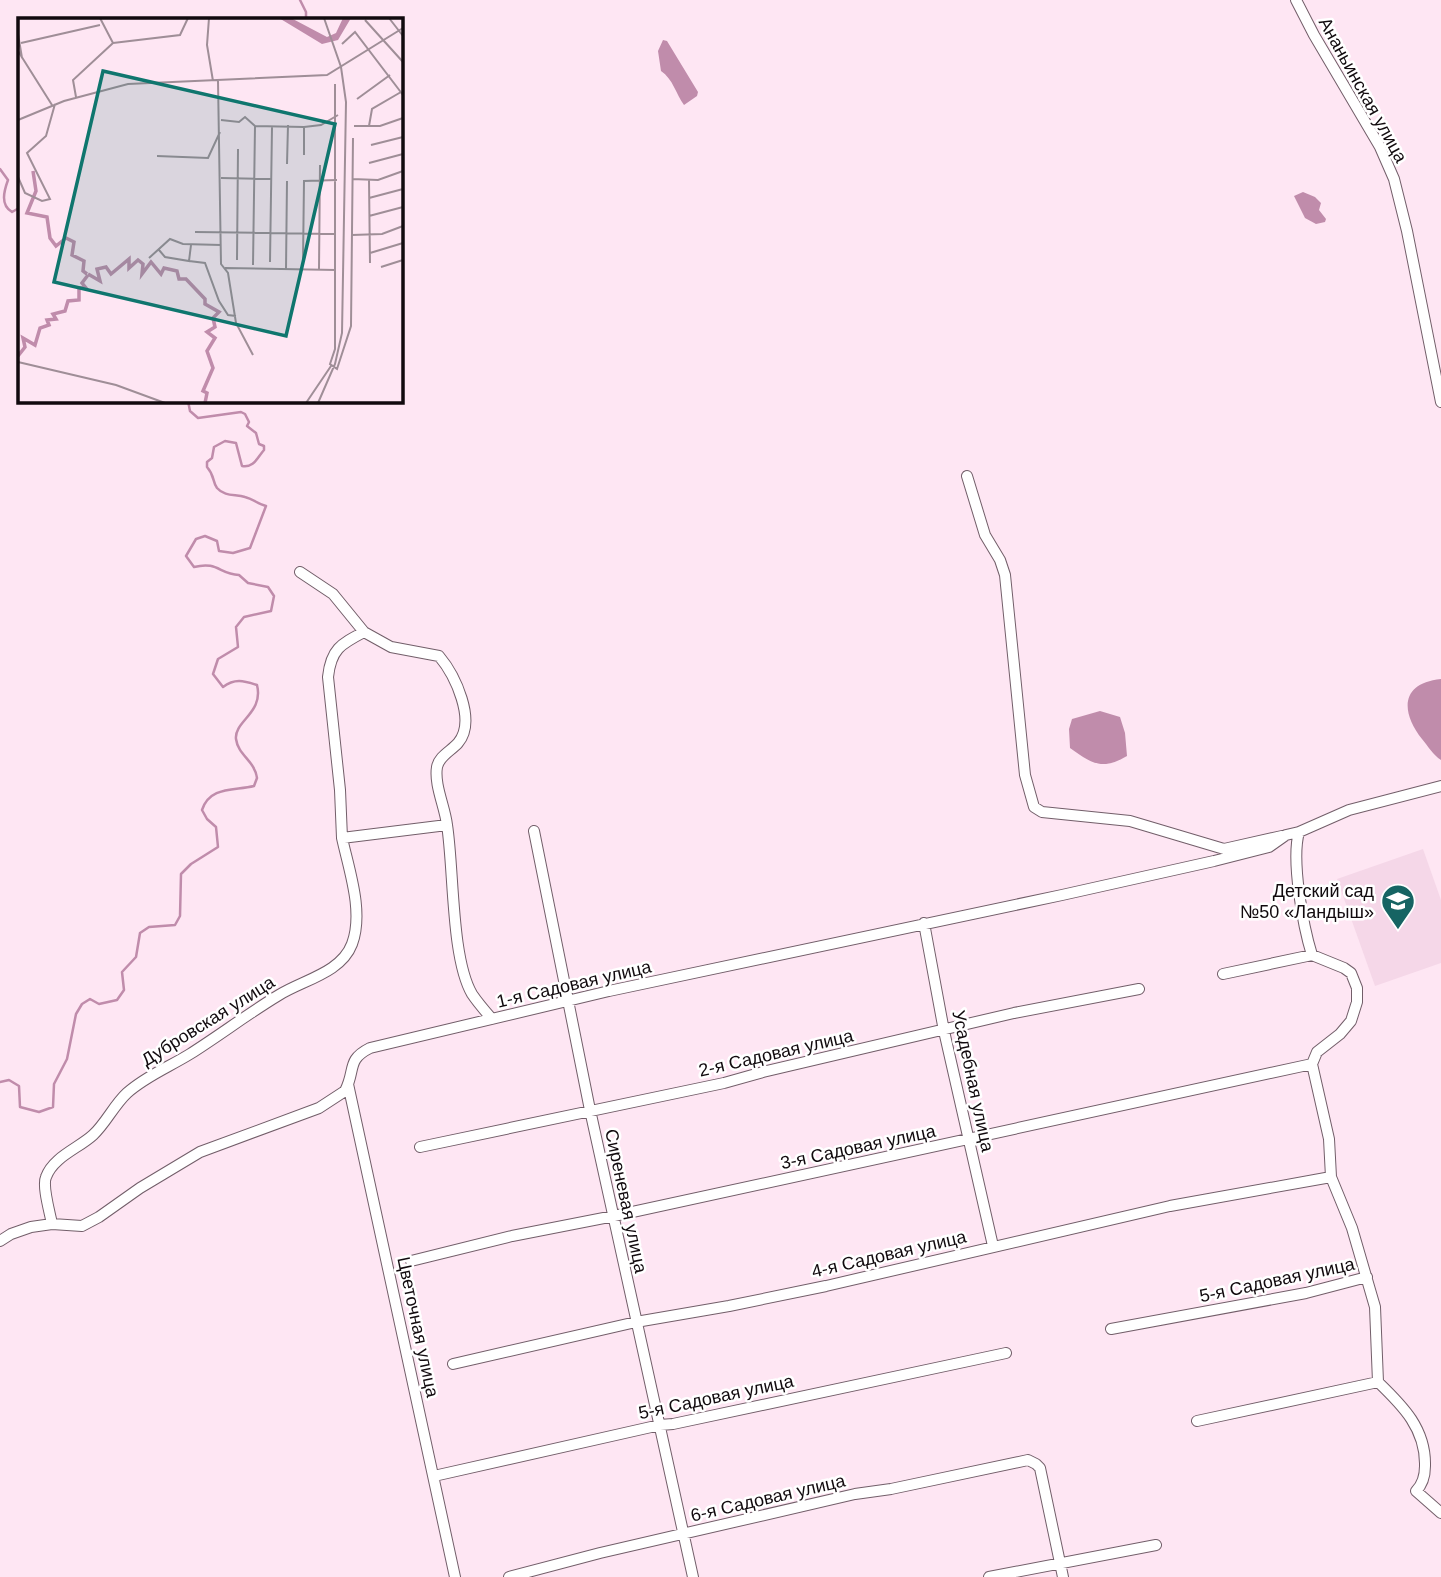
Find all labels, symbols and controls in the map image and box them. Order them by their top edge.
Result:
street label: Ананьинская улица [1315,14,1412,167]
inset map [18,18,402,402]
place label: Детский сад №50 «Ландыш» [1240,881,1374,922]
school or university icon: Детский сад №50 «Ландыш» [1379,882,1417,931]
street label: 1-я Садовая улица [495,956,654,1012]
street label: Дубровская улица [138,971,279,1070]
street label: Усадебная улица [948,1008,998,1154]
street label: 2-я Садовая улица [697,1025,856,1081]
street label: 3-я Садовая улица [779,1121,938,1173]
street label: Сиреневая улица [601,1127,651,1276]
street label: 4-я Садовая улица [810,1226,969,1282]
street label: 5-я Садовая улица [1198,1254,1357,1306]
street label: Цветочная улица [393,1255,443,1400]
street label: 5-я Садовая улица [637,1371,796,1423]
street label: 6-я Садовая улица [689,1470,848,1526]

